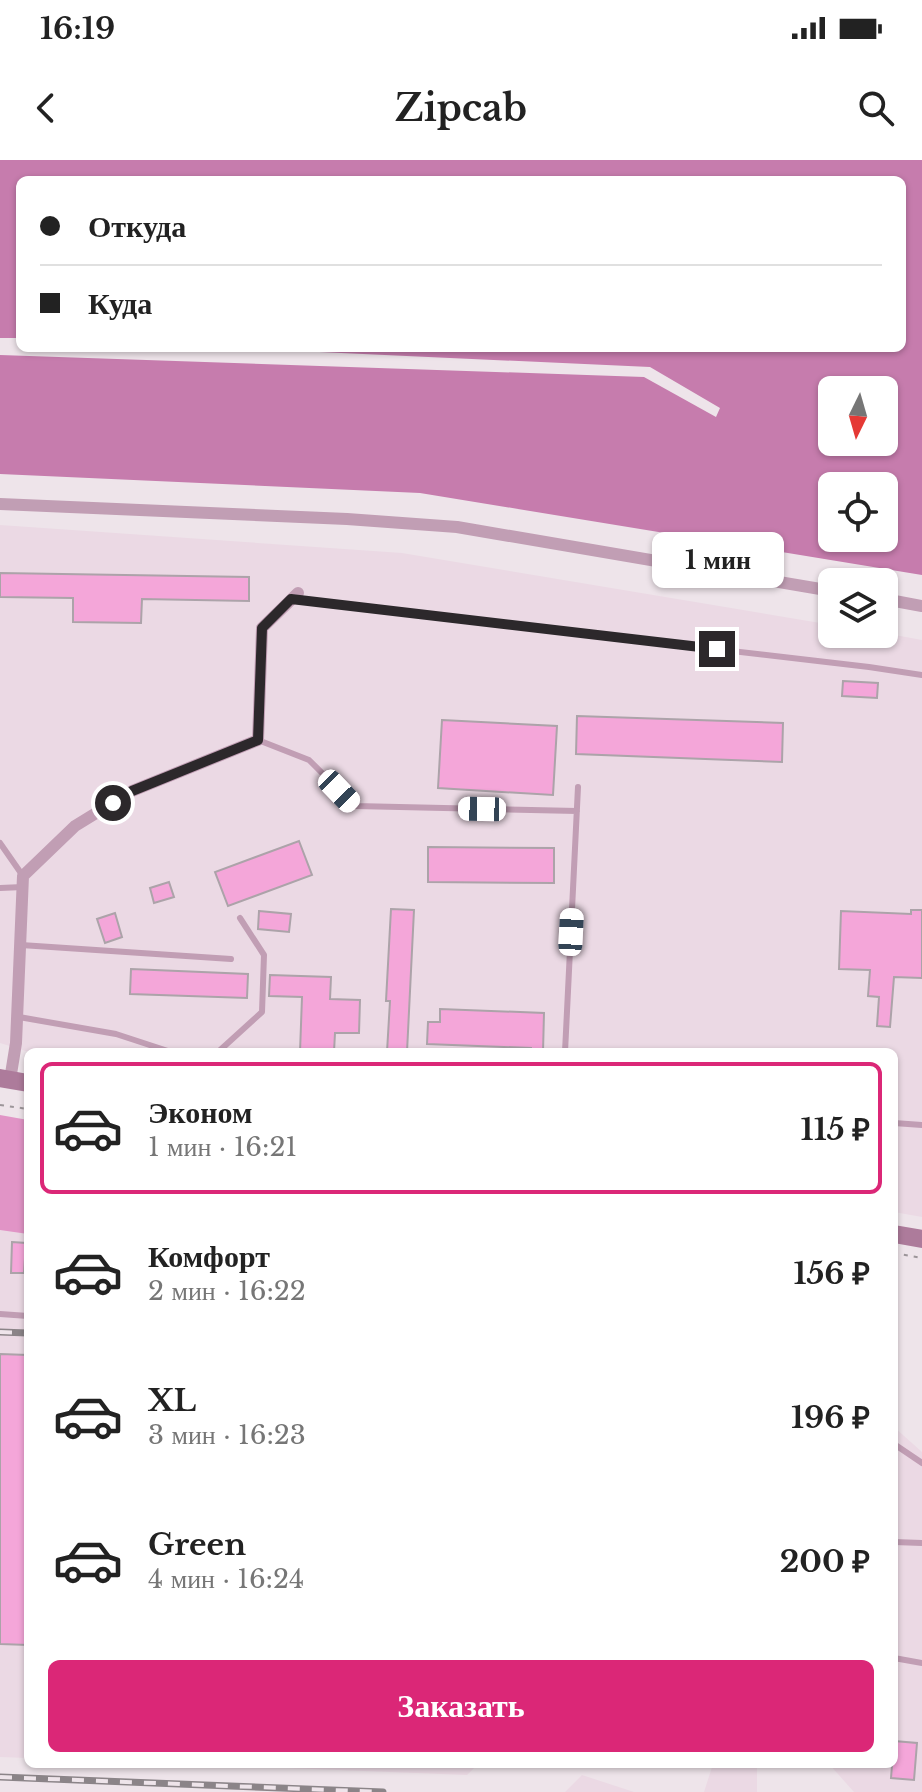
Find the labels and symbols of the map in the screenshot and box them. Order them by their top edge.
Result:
north arrow [818,376,898,456]
callout: 1 мин [651,533,783,589]
route end [699,631,735,667]
car [314,765,364,817]
route start [95,785,131,821]
car [458,797,506,821]
car [558,907,584,957]

